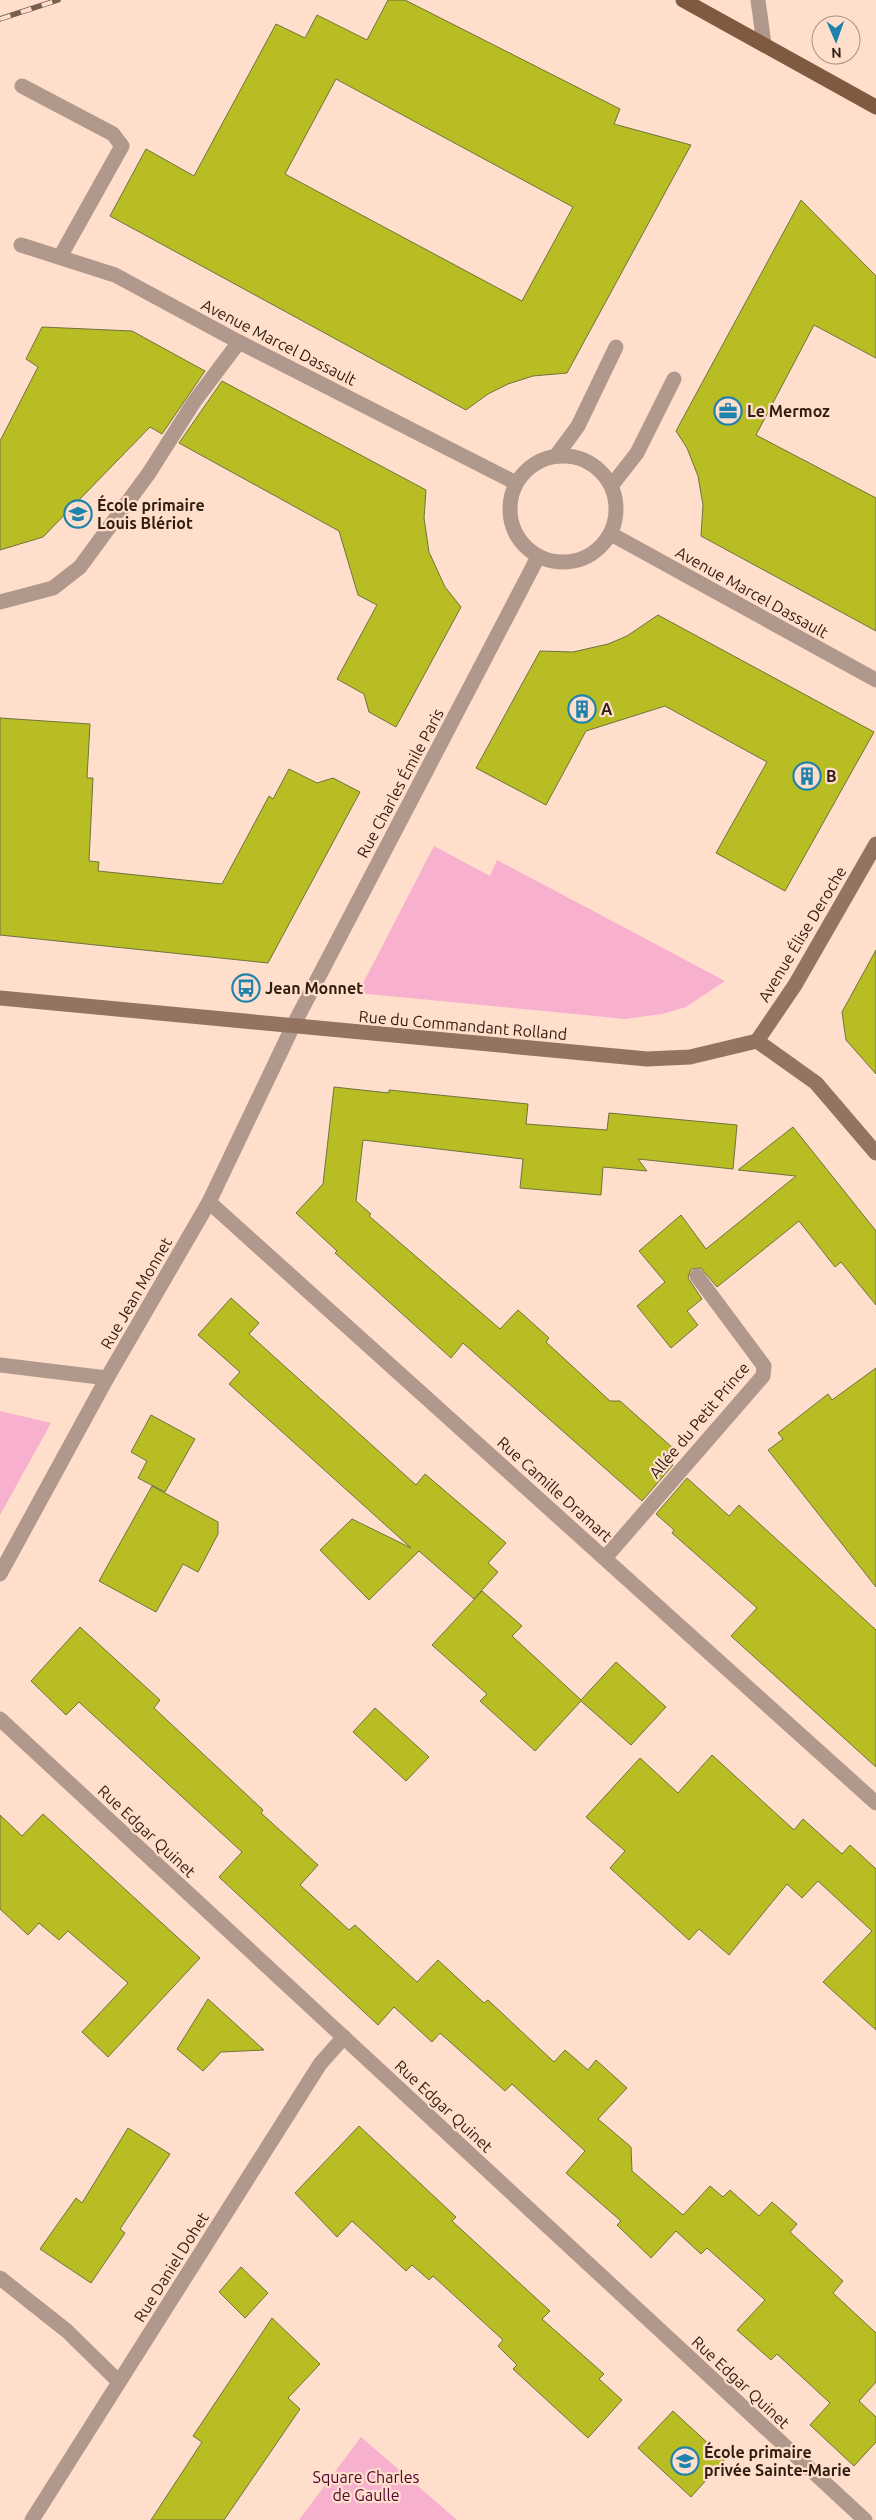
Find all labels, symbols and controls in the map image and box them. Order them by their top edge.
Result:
north arrow [811,15,861,65]
text: N [831,45,842,61]
street label: Avenue Marcel Dassault [199,295,360,389]
office icon: Le Mermoz [713,396,743,426]
place label: Le Mermoz [747,402,830,420]
place label: École primaire Louis Blériot [97,494,205,532]
school or university icon: École primaire Louis Blériot [63,499,93,529]
street label: Avenue Marcel Dassault [673,543,832,642]
building icon: A [567,694,597,724]
place label: A [601,700,613,718]
street label: Rue Charles Émile Paris [351,704,447,861]
building icon: B [792,761,822,791]
place label: B [826,767,837,785]
street label: Avenue Élise Deroche [753,862,850,1005]
bus stop icon: Jean Monnet [231,973,261,1003]
place label: Jean Monnet [265,979,363,997]
street label: Rue du Commandant Rolland [358,1007,568,1043]
street label: Rue Jean Monnet [97,1233,176,1352]
street label: Allée du Petit Prince [645,1359,753,1481]
street label: Rue Camille Dramart [494,1433,617,1546]
street label: Rue Edgar Quinet [95,1781,200,1881]
street label: Rue Edgar Quinet [392,2056,497,2156]
street label: Rue Daniel Dohet [130,2208,212,2325]
street label: Rue Edgar Quinet [689,2332,794,2432]
place label: École primaire privée Sainte-Marie [704,2441,851,2479]
school or university icon: École primaire privée Sainte-Marie [670,2446,700,2476]
park label: Square Charles de Gaulle [313,2468,419,2504]

